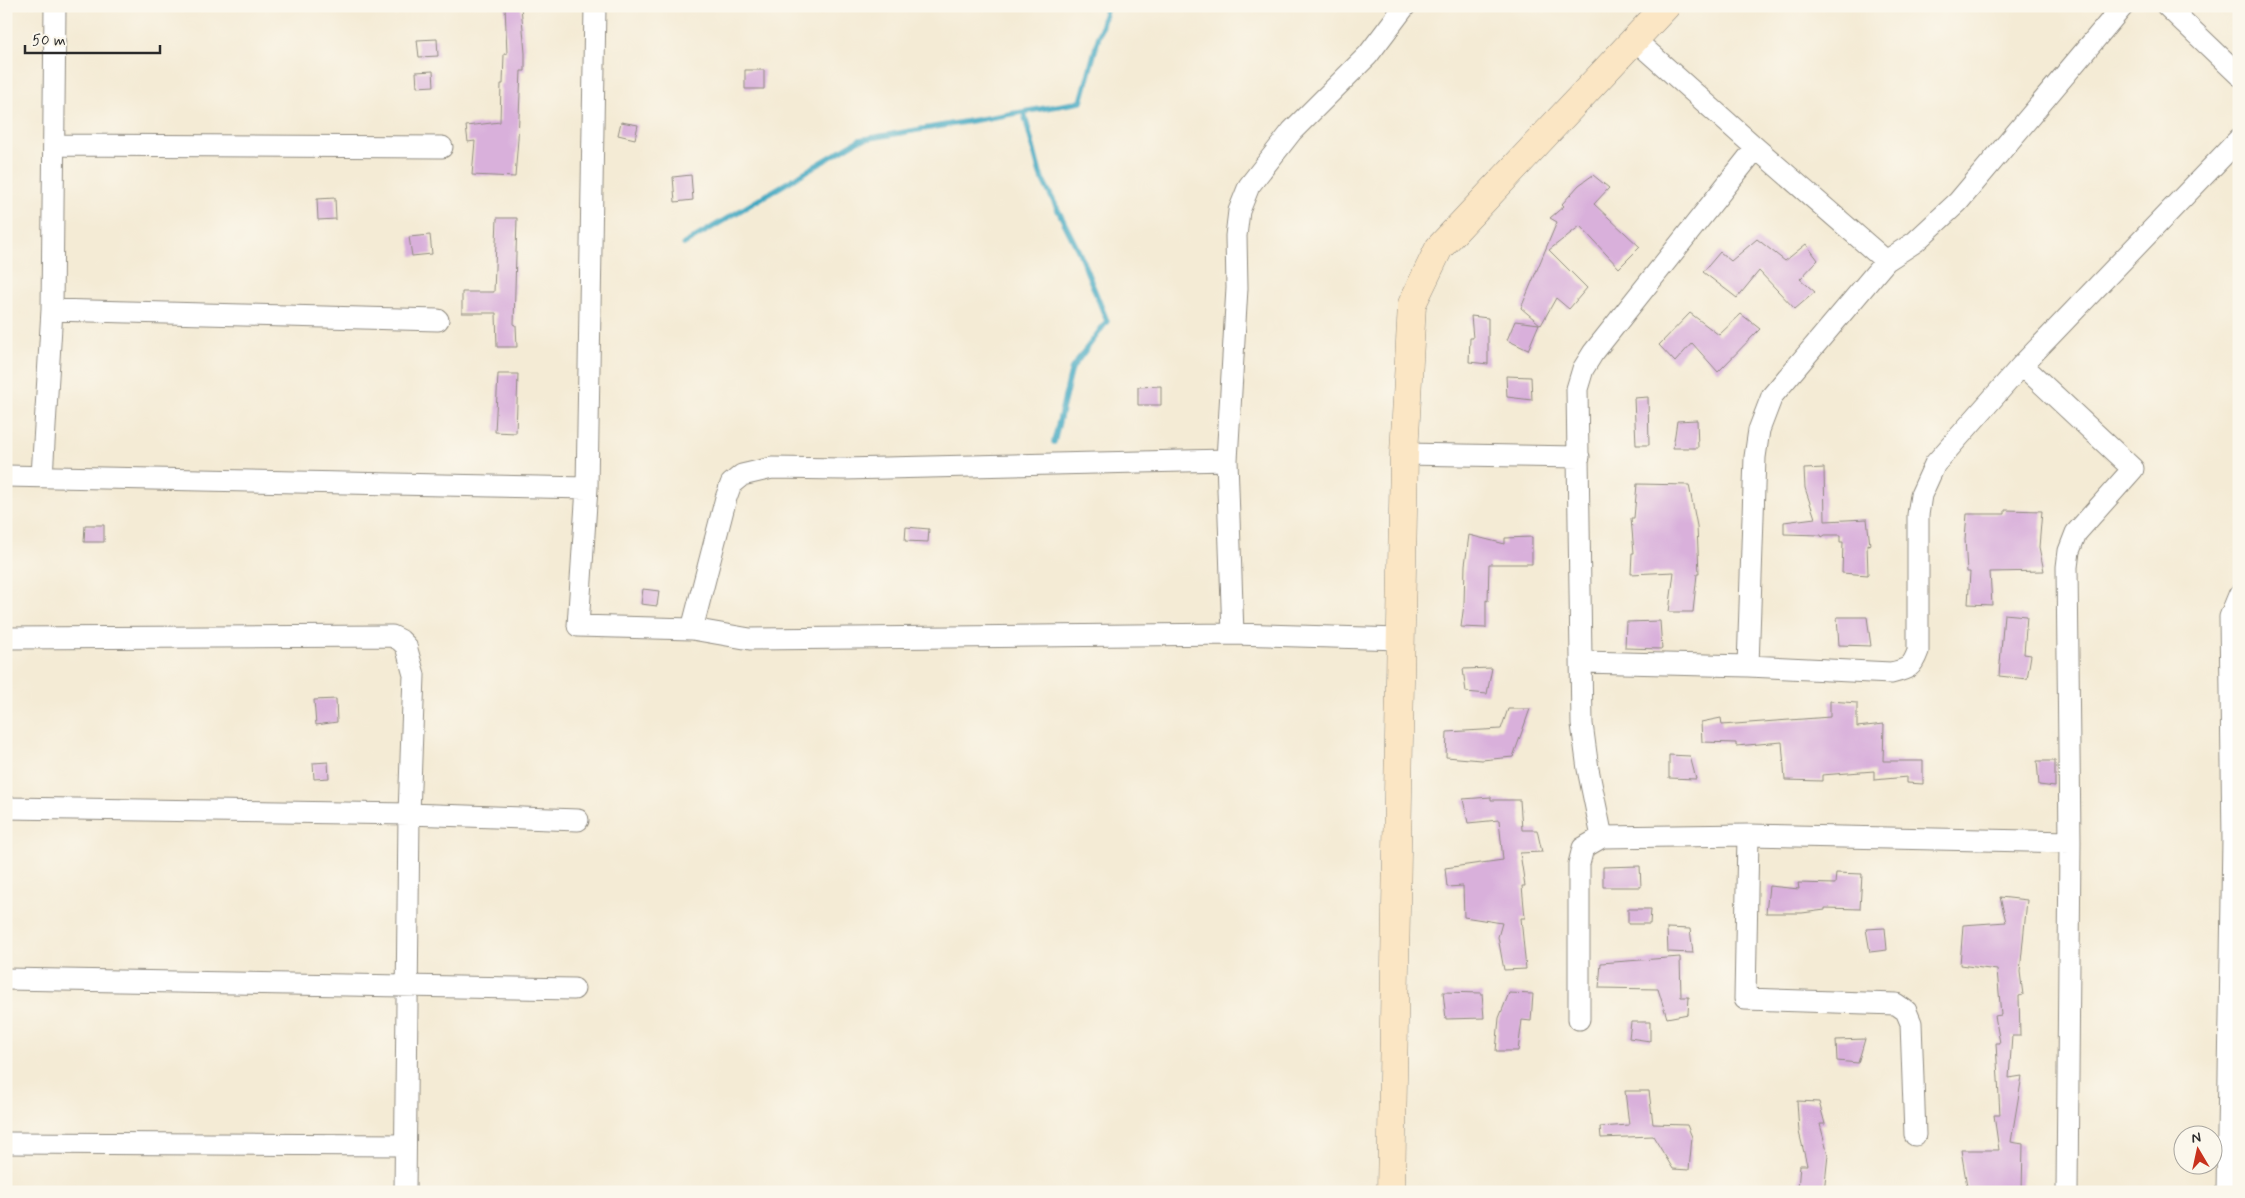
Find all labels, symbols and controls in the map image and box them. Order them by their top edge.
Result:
scale bar [25,22,160,54]
text: 50 m [32,31,66,51]
north arrow [2172,1126,2222,1176]
text: N [2190,1129,2202,1148]

